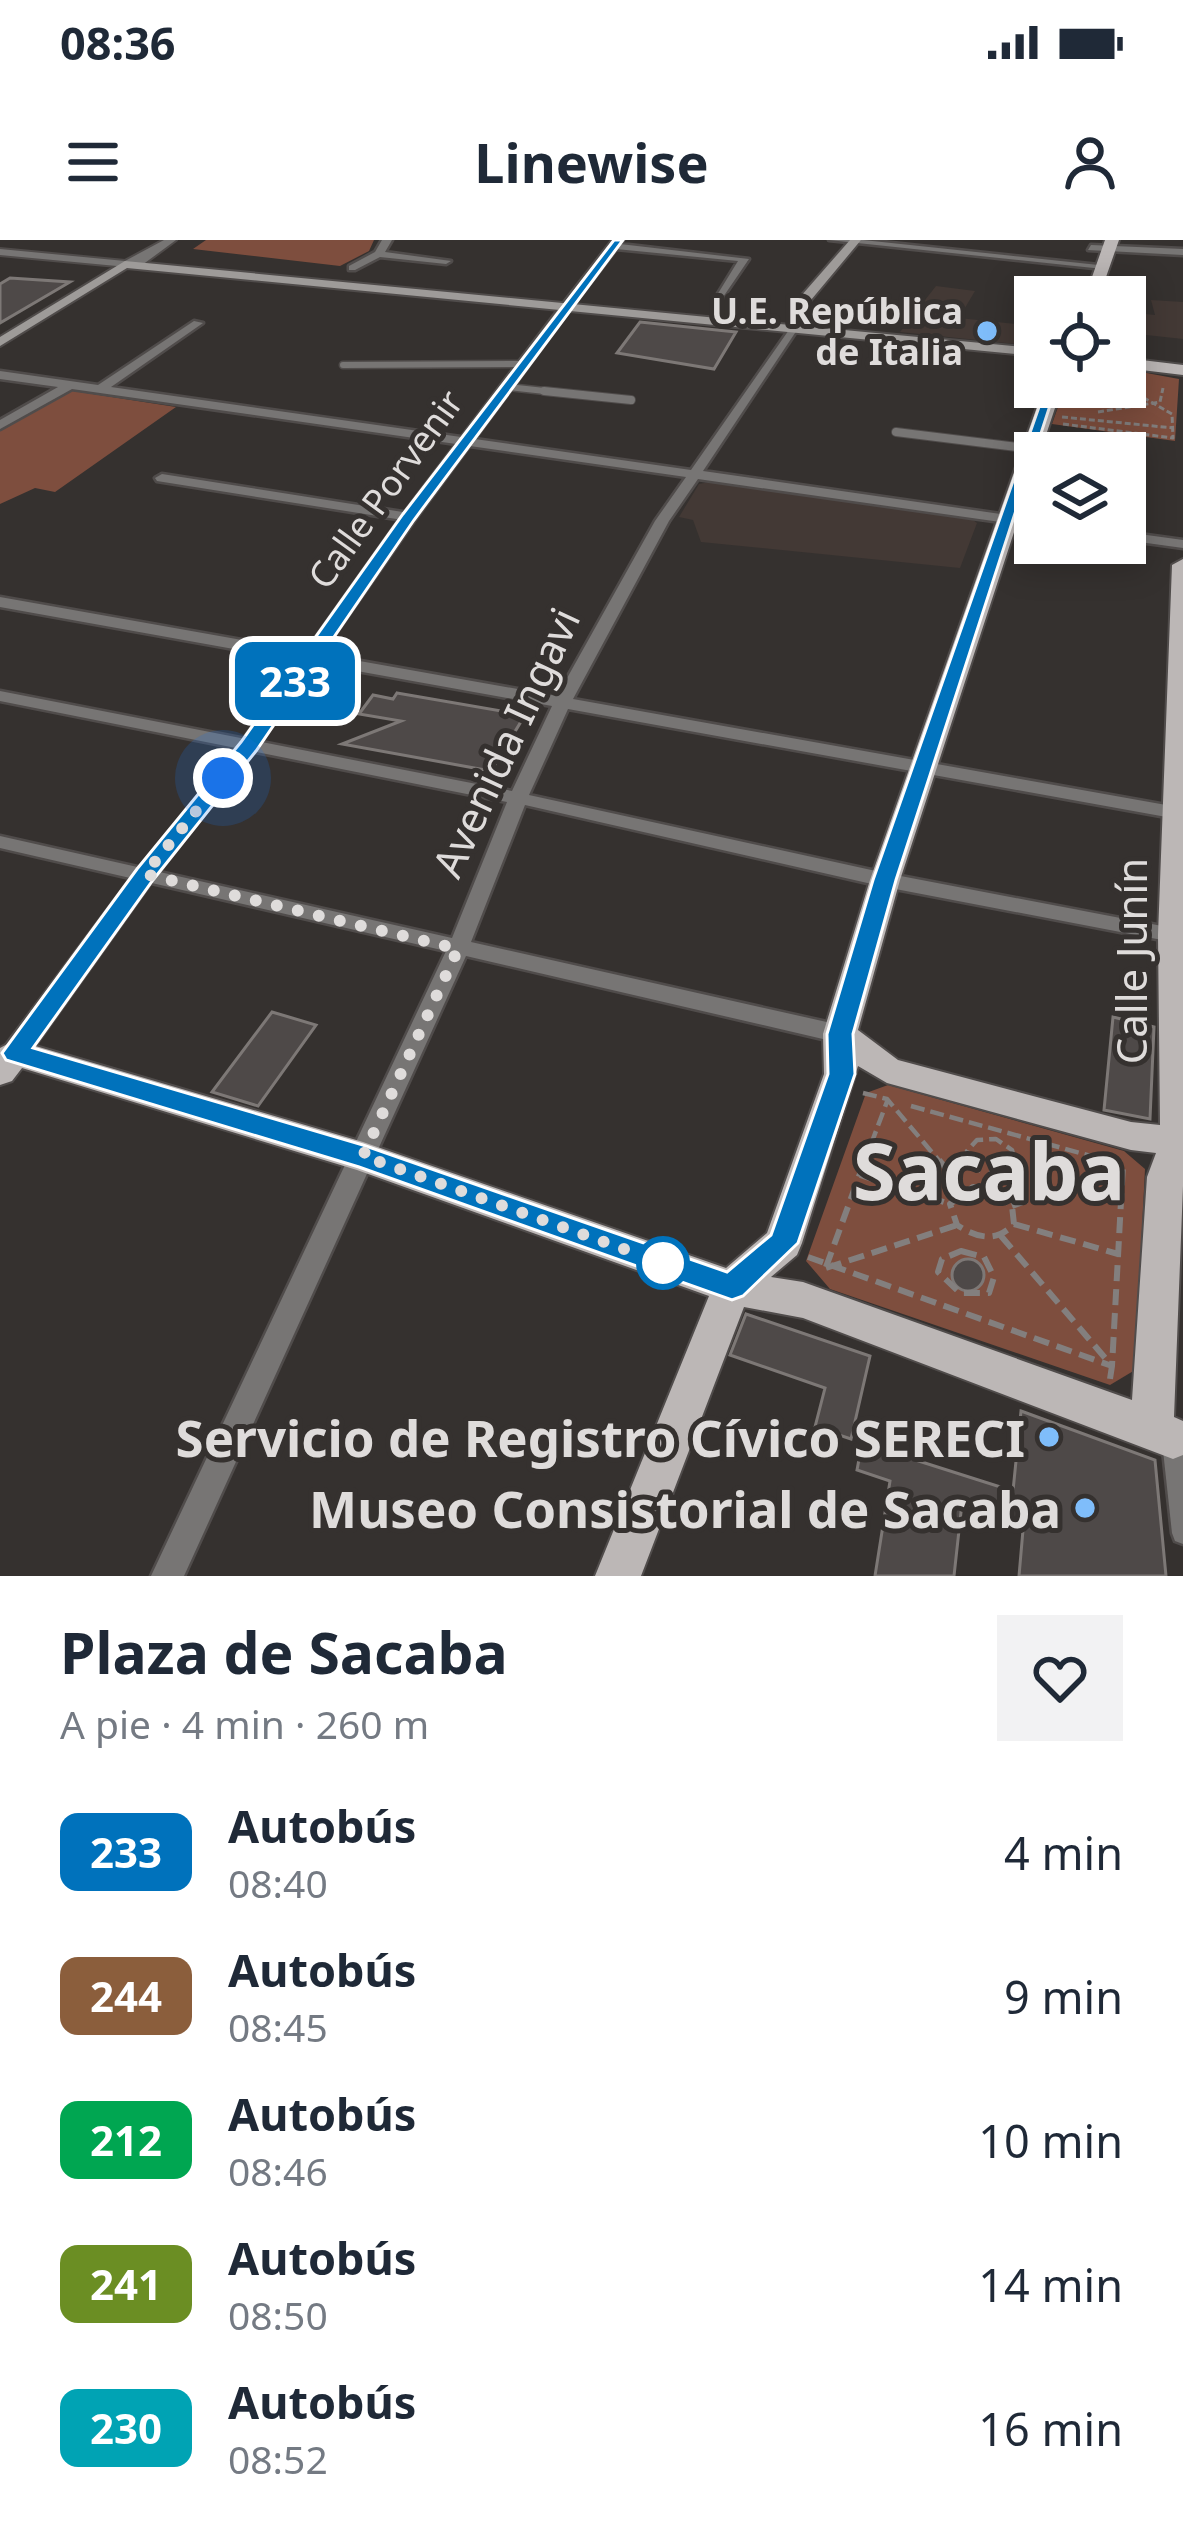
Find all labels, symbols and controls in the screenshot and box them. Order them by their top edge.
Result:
text: 08:36 [60,12,176,73]
text: Linewise [474,125,709,199]
icon: menu [60,129,126,195]
icon: person [1057,129,1123,195]
map controls [1014,276,1146,564]
button: locate [1014,276,1146,408]
place label: U.E. República de Italia [711,286,963,376]
marker: U.E. República de Italia [974,318,1000,344]
street label: Calle Porvenir [296,380,474,598]
button: layers [1014,432,1146,564]
street label: Avenida Ingavi [418,598,592,886]
line badge: 233 [226,642,364,720]
text: 233 [259,652,331,709]
your location [193,748,253,808]
street label: Calle Junín [1102,858,1159,1064]
district label: Sacaba [853,1117,1125,1223]
unlabelled marker [638,1238,688,1288]
place label: Servicio de Registro Cívico SERECI [176,1402,1025,1472]
marker: Servicio de Registro Cívico SERECI [1036,1424,1062,1450]
place label: Museo Consistorial de Sacaba [309,1473,1061,1543]
marker: Museo Consistorial de Sacaba [1072,1495,1098,1521]
text: Plaza de Sacaba [60,1613,508,1691]
button: heart [997,1615,1123,1741]
text: A pie · 4 min · 260 m [60,1697,429,1750]
text: Autobús [228,1795,416,1856]
text: 4 min [1004,1822,1123,1883]
text: 233 [90,1823,162,1880]
text: 08:40 [228,1856,328,1909]
text: Autobús [228,1939,416,2000]
text: 9 min [1004,1966,1123,2027]
text: 244 [90,1967,162,2024]
text: 08:45 [228,2000,328,2053]
text: Autobús [228,2083,416,2144]
text: 10 min [978,2110,1123,2171]
text: 212 [90,2111,162,2168]
text: 08:46 [228,2144,328,2197]
text: Autobús [228,2227,416,2288]
text: 14 min [978,2254,1123,2315]
text: 241 [90,2255,162,2312]
text: 08:50 [228,2288,328,2341]
text: Autobús [228,2371,416,2432]
text: 16 min [978,2398,1123,2459]
text: 230 [90,2399,162,2456]
text: 08:52 [228,2432,328,2485]

